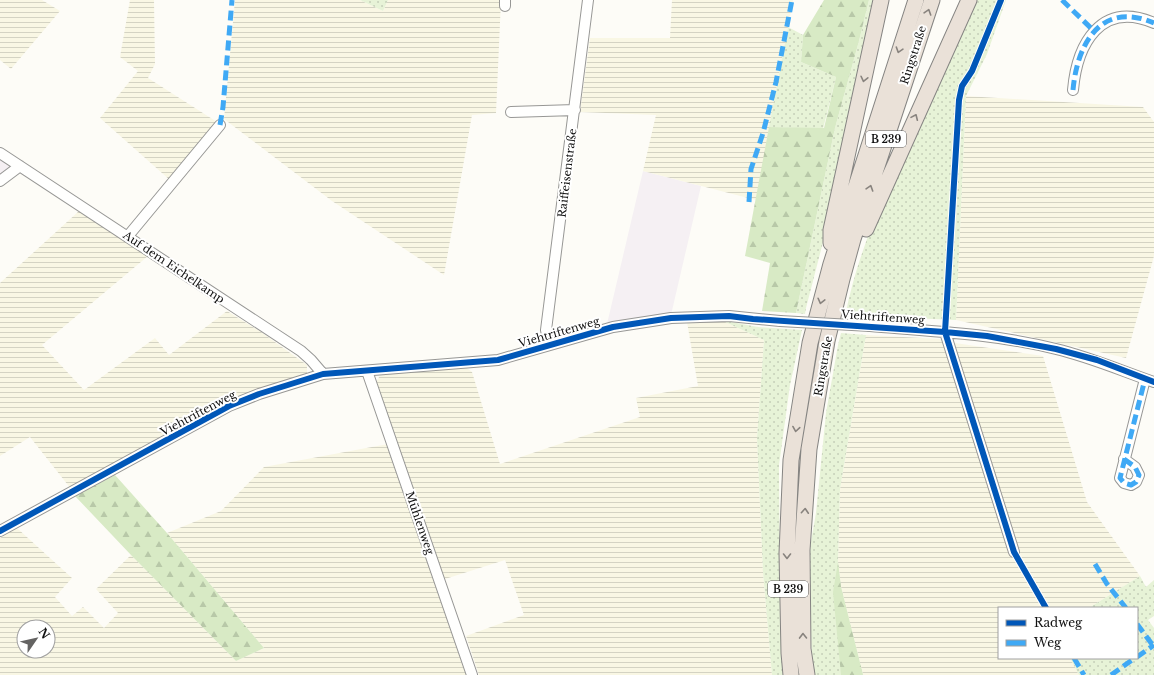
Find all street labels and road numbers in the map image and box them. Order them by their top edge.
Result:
street label: Ringstraße [897,24,929,86]
street label: Raiffeisenstraße [555,128,579,218]
road number: B 239 [866,131,906,147]
street label: Auf dem Eichelkamp [120,227,227,306]
street label: Viehtriftenweg [840,307,926,327]
street label: Viehtriftenweg [516,314,602,351]
street label: Ringstraße [811,335,835,397]
street label: Viehtriftenweg [157,387,239,439]
street label: Mühlenweg [403,490,437,557]
road number: B 239 [768,581,808,597]

